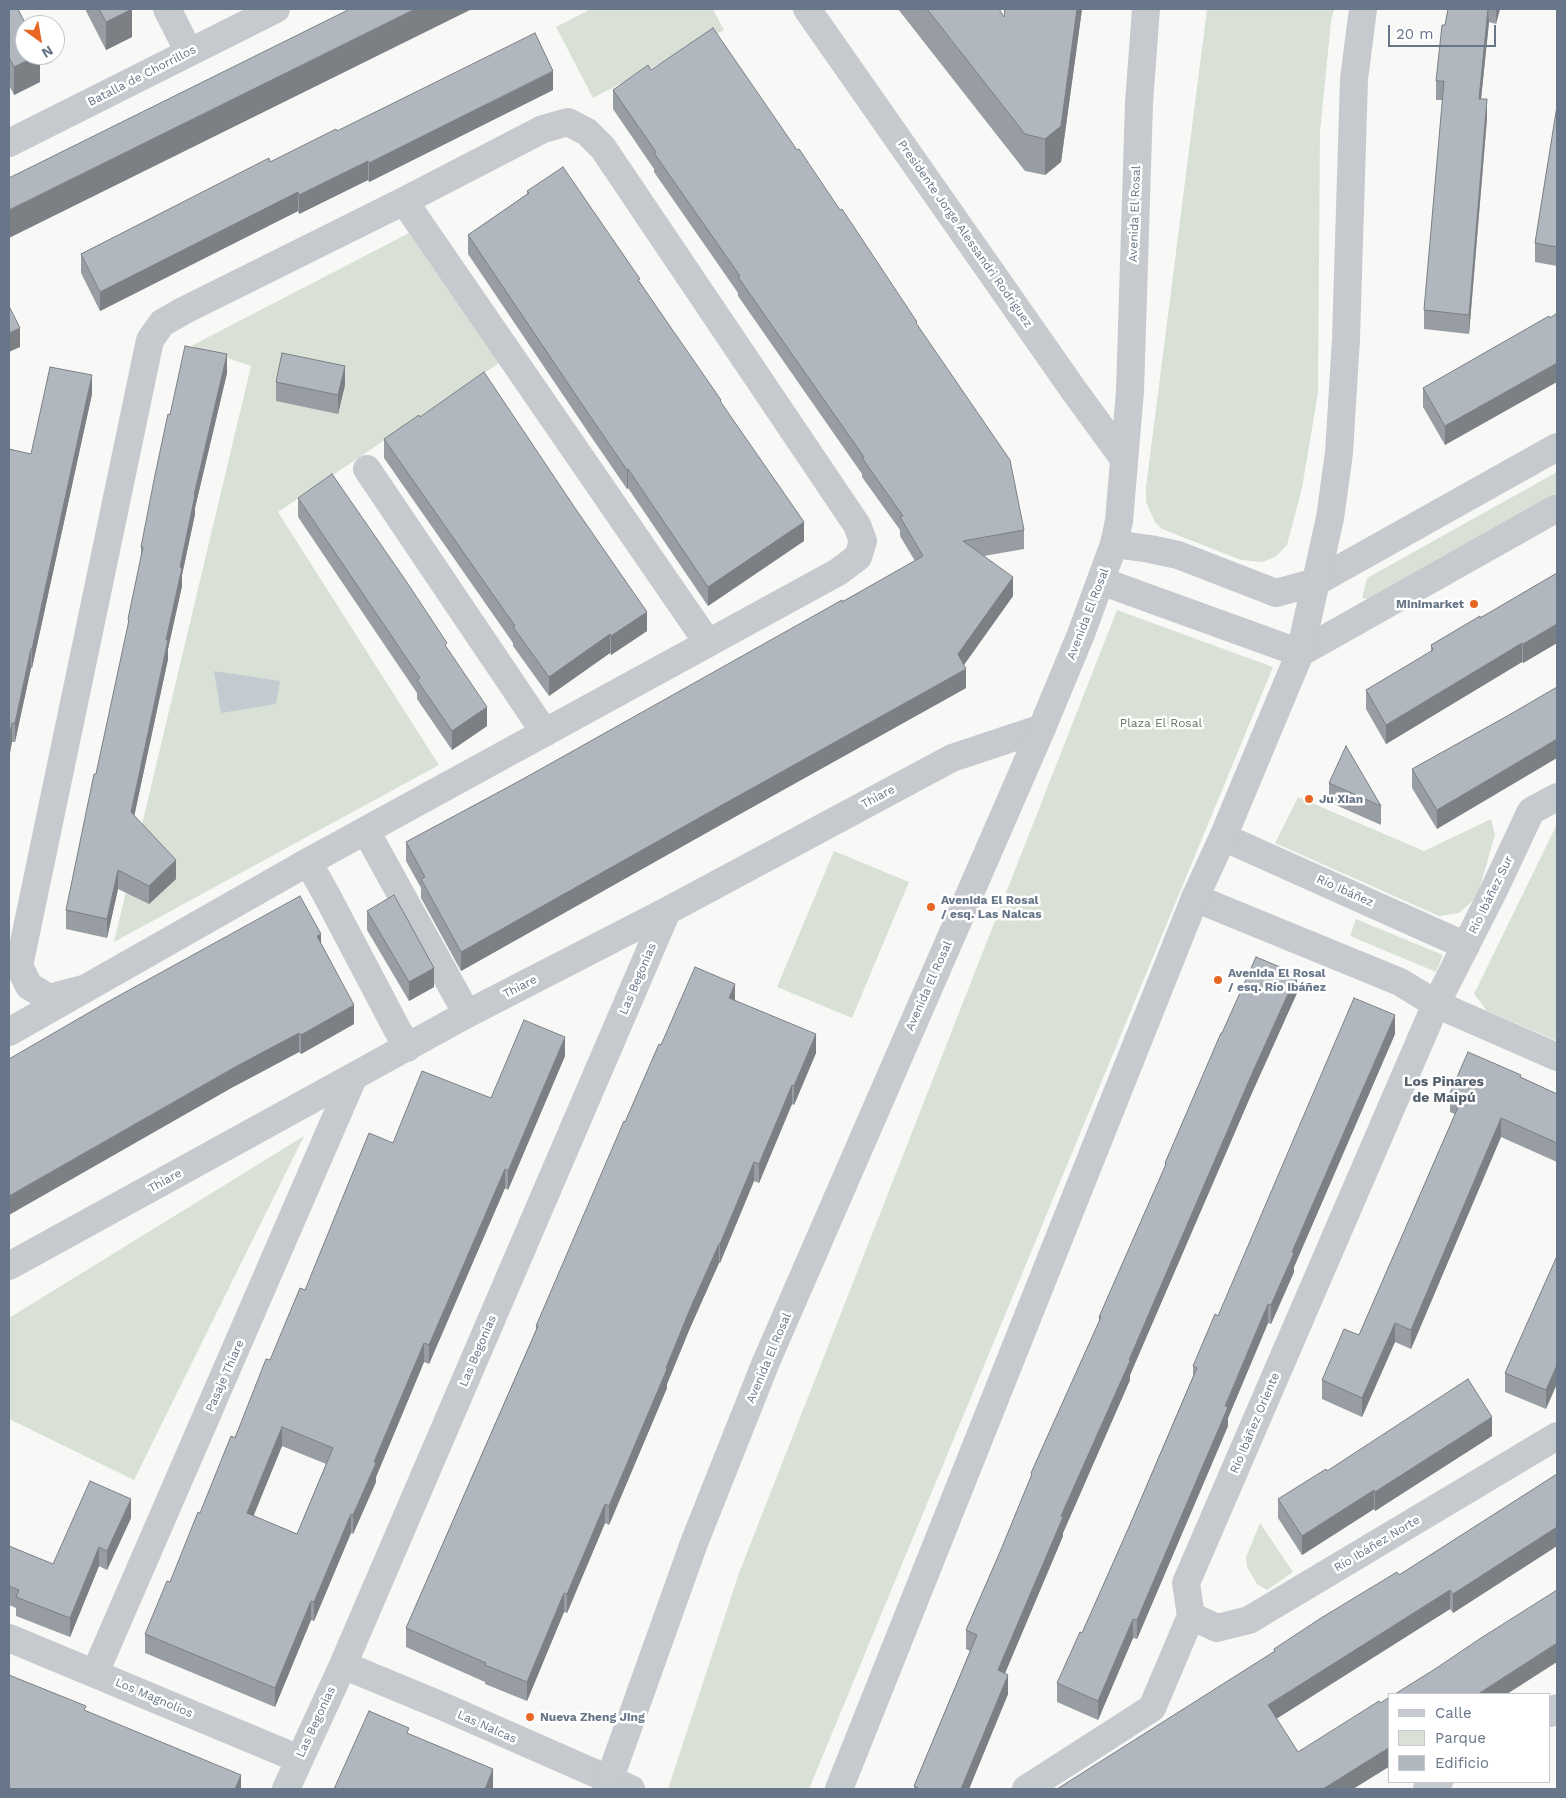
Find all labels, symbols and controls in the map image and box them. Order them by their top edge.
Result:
north arrow [15,15,65,65]
scale bar [1391,15,1498,47]
text: 20 m [1396,25,1434,43]
text: N [39,42,56,61]
street label: Batalla de Chorrillos [85,42,199,110]
street label: Presidente Jorge Alessandri Rodríguez [895,138,1035,330]
street label: Avenida El Rosal [1126,165,1144,263]
street label: Avenida El Rosal [1064,566,1112,662]
place label: Minimarket [1396,597,1464,611]
marker: Minimarket [1468,598,1480,610]
park label: Plaza El Rosal [1120,716,1202,730]
street label: Thiare [859,782,897,812]
place label: Ju Xian [1319,792,1363,806]
marker: Ju Xian [1303,793,1315,805]
street label: Río Ibáñez Sur [1466,854,1516,936]
street label: Río Ibáñez [1314,872,1376,910]
place label: Avenida El Rosal / esq. Las Nalcas [941,893,1042,921]
marker: Avenida El Rosal / esq. Las Nalcas [925,901,937,913]
street label: Avenida El Rosal [903,939,955,1033]
street label: Las Begonias [616,941,660,1017]
place label: Avenida El Rosal / esq. Río Ibáñez [1228,966,1326,994]
street label: Thiare [501,972,539,1002]
marker: Avenida El Rosal / esq. Río Ibáñez [1212,974,1224,986]
district label: Los Pinares de Maipú [1404,1074,1484,1106]
street label: Thiare [146,1166,184,1196]
street label: Avenida El Rosal [743,1311,795,1405]
street label: Las Begonias [456,1313,500,1389]
street label: Pasaje Thiare [203,1338,247,1414]
street label: Río Ibáñez Oriente [1227,1370,1283,1476]
street label: Río Ibáñez Norte [1332,1513,1422,1575]
street label: Los Magnolios [113,1675,195,1721]
street label: Las Begonias [293,1684,339,1760]
legend [1388,1693,1551,1783]
text: Calle [1435,1704,1472,1722]
street label: Las Nalcas [455,1708,519,1746]
place label: Nueva Zheng Jing [540,1710,645,1724]
marker: Nueva Zheng Jing [524,1711,536,1723]
text: Parque [1435,1729,1486,1747]
text: Edificio [1435,1754,1489,1772]

